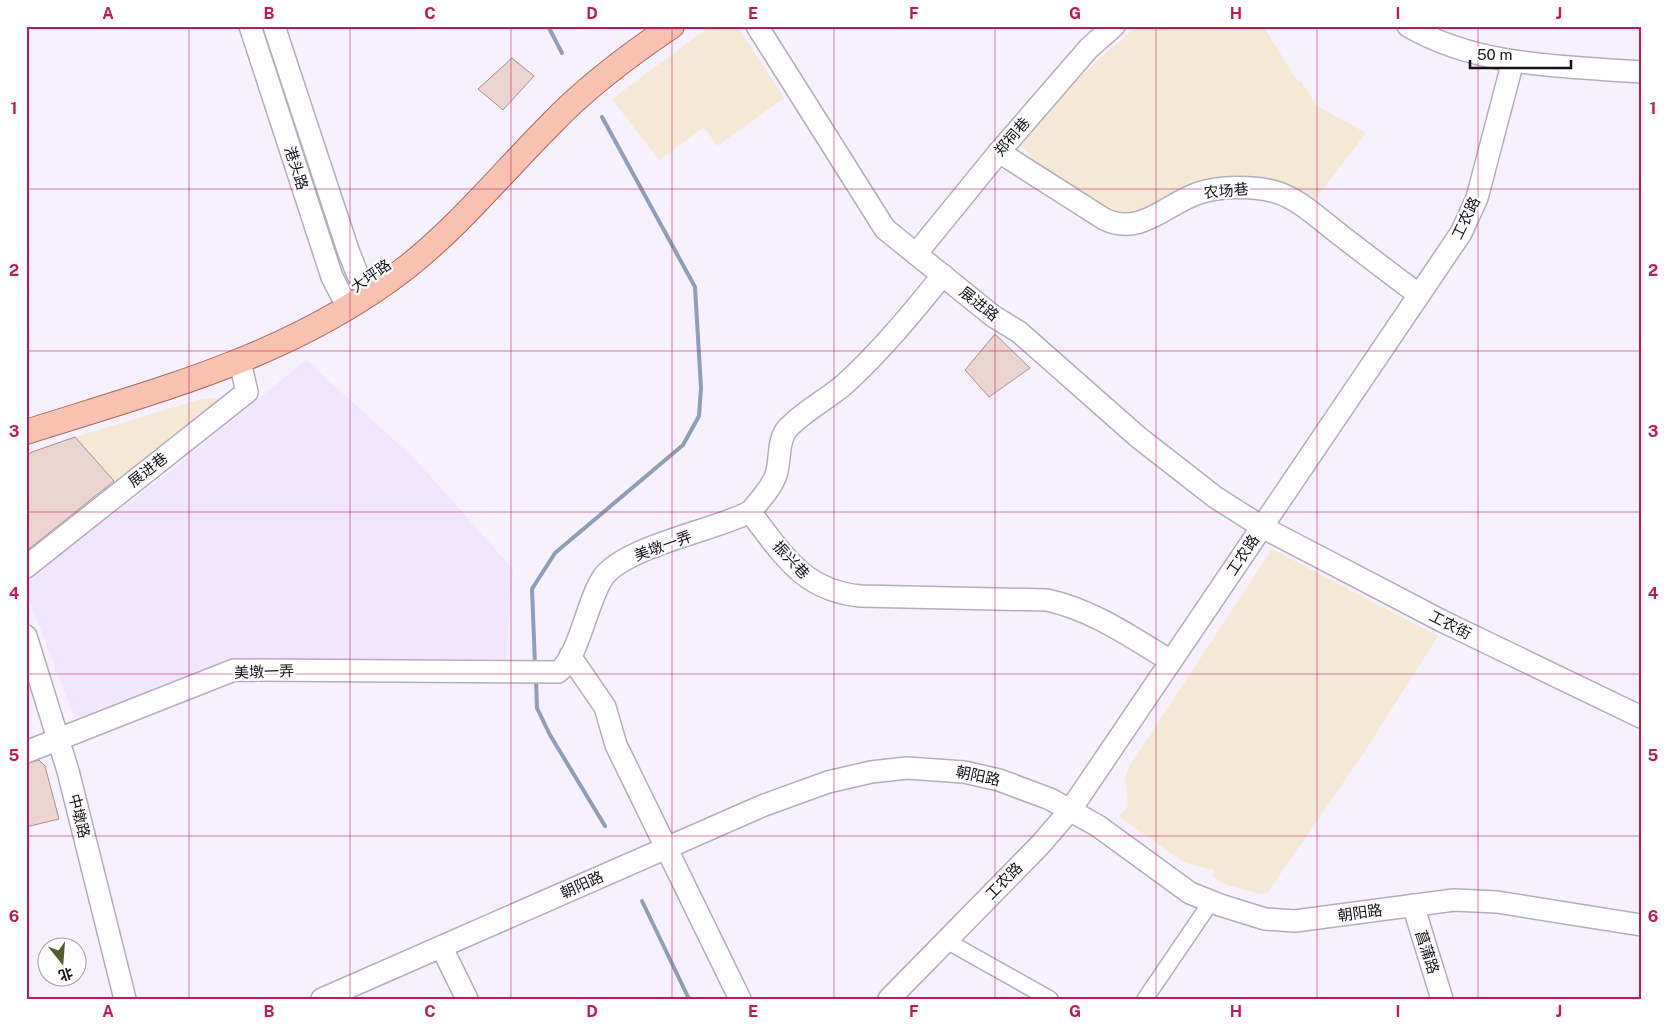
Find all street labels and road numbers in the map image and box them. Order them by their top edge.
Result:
street label: 郑祠巷 [990,114,1033,159]
street label: 港头路 [281,144,312,192]
street label: 农场巷 [1203,180,1249,201]
street label: 工农路 [1448,194,1483,242]
street label: 大坪路 [347,256,394,295]
street label: 展进路 [956,283,1002,324]
street label: 展进巷 [125,449,171,490]
street label: 美墩一弄 [632,527,694,564]
street label: 工农路 [1223,531,1262,578]
street label: 振兴巷 [770,537,813,582]
street label: 工农街 [1426,607,1474,642]
street label: 美墩一弄 [234,662,294,681]
street label: 朝阳路 [954,763,1002,789]
street label: 中墩路 [66,792,93,840]
street label: 工农路 [982,859,1026,903]
street label: 朝阳路 [558,868,606,901]
street label: 朝阳路 [1336,901,1383,924]
street label: 菖蒲路 [1412,928,1443,976]

